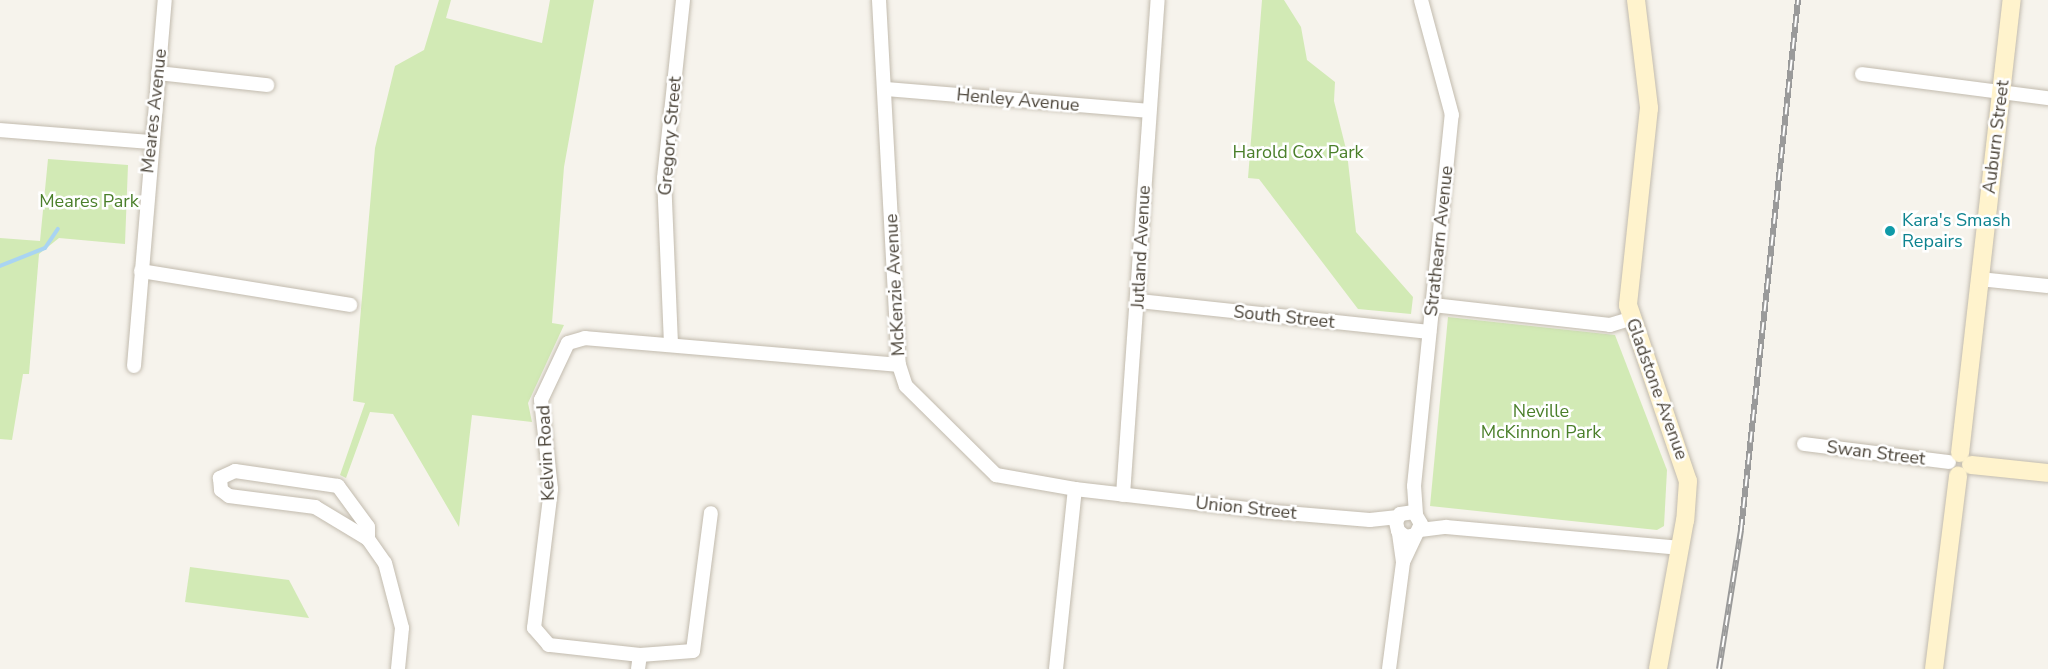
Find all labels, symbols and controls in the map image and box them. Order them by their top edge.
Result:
street label: Meares Avenue [137,48,171,174]
street label: Gregory Street [654,76,686,196]
street label: Auburn Street [1978,79,2014,195]
street label: Henley Avenue [956,84,1080,116]
park label: Harold Cox Park [1232,141,1364,163]
street label: Strathearn Avenue [1420,165,1458,317]
street label: Jutland Avenue [1127,185,1155,309]
park label: Meares Park [39,190,139,212]
place label: Kara's Smash Repairs [1902,210,2011,252]
street label: McKenzie Avenue [880,213,910,357]
marker: Kara's Smash Repairs [1883,224,1897,238]
street label: South Street [1232,301,1336,333]
street label: Gladstone Avenue [1621,315,1693,463]
park label: Neville McKinnon Park [1481,401,1601,444]
street label: Kelvin Road [533,405,559,501]
street label: Swan Street [1825,436,1927,470]
street label: Union Street [1194,492,1298,524]

